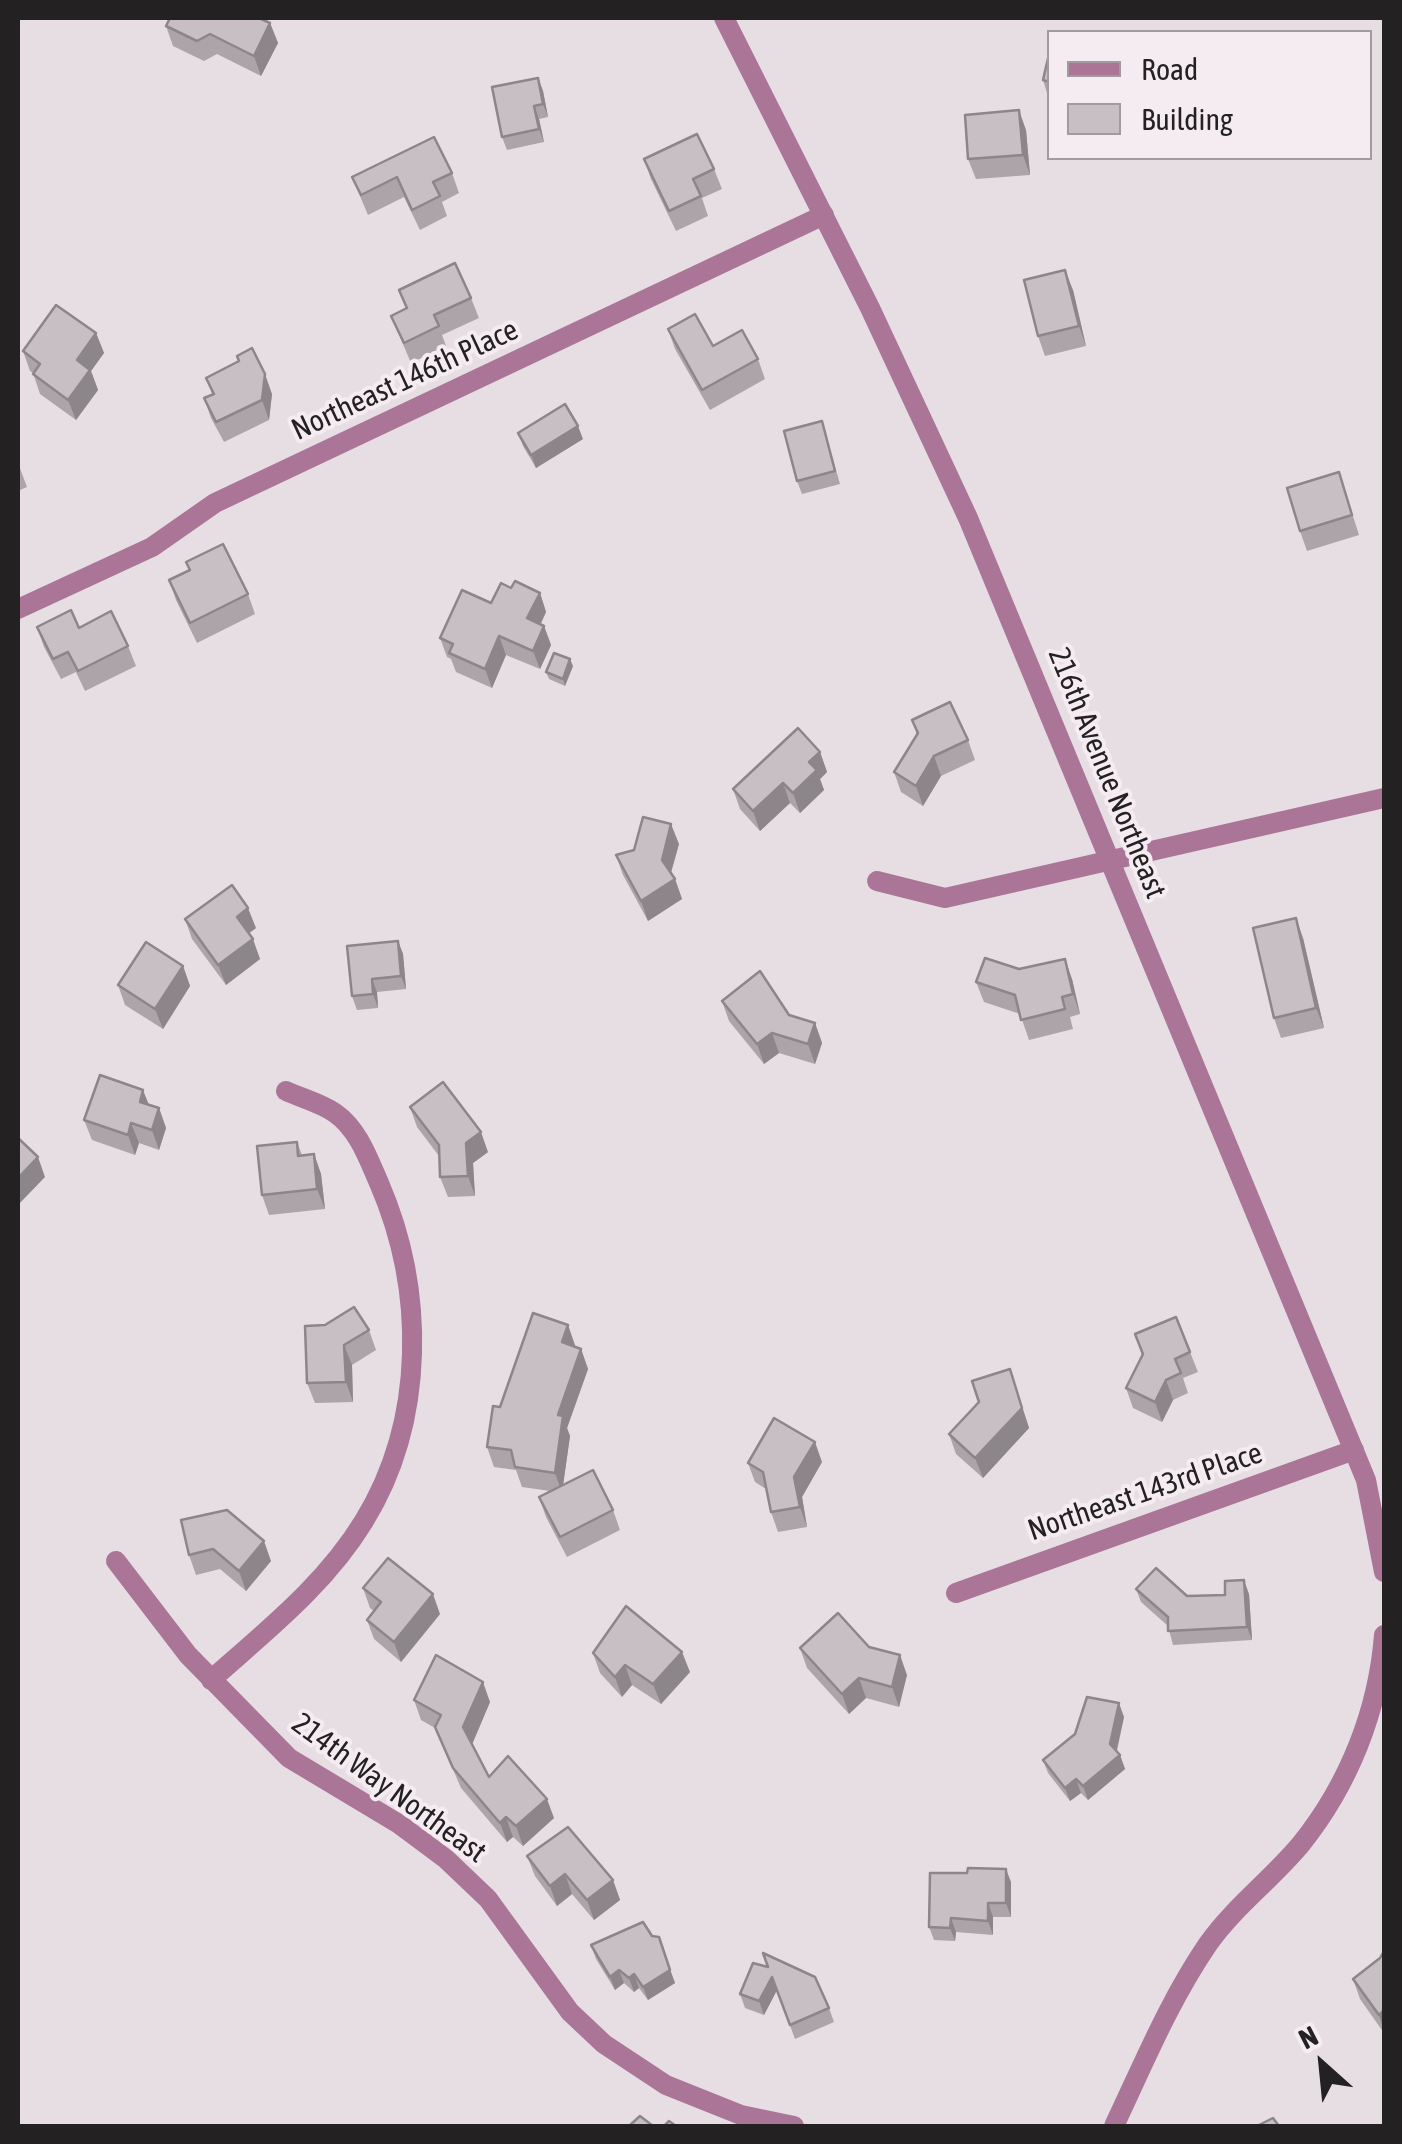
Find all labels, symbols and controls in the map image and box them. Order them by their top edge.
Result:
legend [1047,30,1372,160]
text: Road [1141,52,1198,86]
text: Building [1141,102,1233,136]
street label: Northeast 146th Place [286,312,524,448]
street label: 216th Avenue Northeast [1040,642,1174,904]
street label: Northeast 143rd Place [1023,1435,1267,1549]
street label: 214th Way Northeast [285,1705,493,1871]
north arrow [1272,2014,1372,2114]
text: N [1294,2019,1323,2055]

